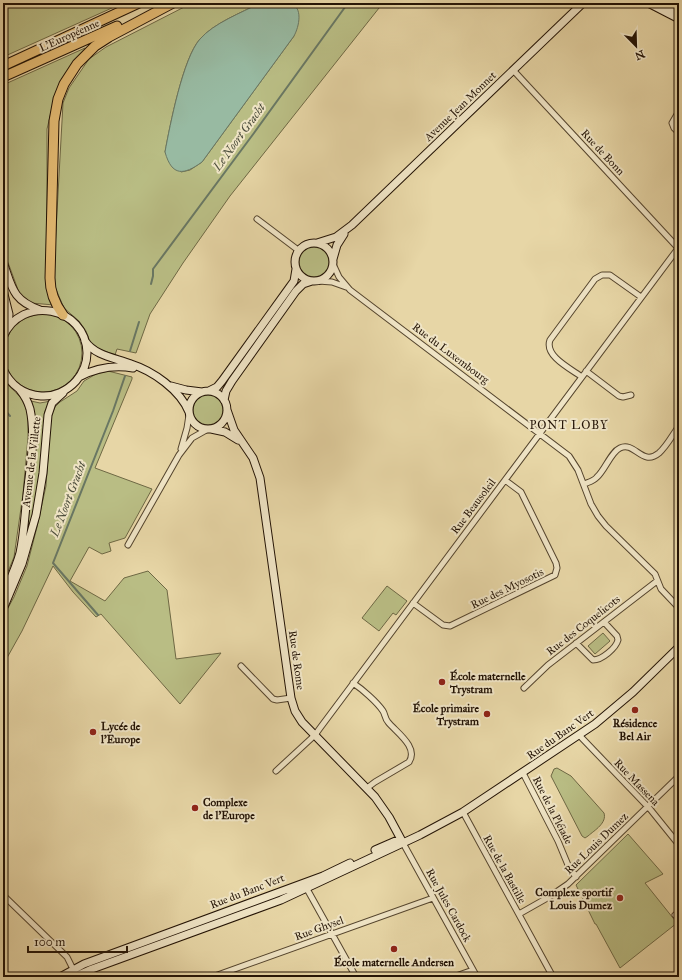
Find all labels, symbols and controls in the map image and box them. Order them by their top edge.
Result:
street label: L'Européenne [37,16,102,55]
north arrow [616,26,656,66]
text: N [632,47,647,63]
street label: Avenue Jean Monnet [421,69,500,145]
water label: Le Noort Gracht [209,100,269,174]
street label: Rue de Bonn [578,127,627,178]
street label: Rue du Luxembourg [410,320,492,387]
street label: Avenue de la Villette [19,416,44,509]
district label: PONT LOBY [529,418,609,432]
water label: Le Noort Gracht [47,458,89,539]
street label: Rue Beausoleil [448,476,498,537]
street label: Rue des Myosotis [469,565,546,612]
street label: Rue des Coquelicots [544,593,623,659]
street label: Rue de Rome [286,629,307,691]
place label: École maternelle Trystram [449,669,526,697]
marker: École maternelle Trystram [437,677,447,687]
place label: École primaire Trystram [413,701,480,729]
marker: Résidence Bel Air [630,705,640,715]
street label: Rue du Banc Vert [524,706,596,762]
marker: École primaire Trystram [482,709,492,719]
place label: Résidence Bel Air [613,717,658,743]
place label: Lycée de l'Europe [100,720,141,747]
marker: Lycée de l'Europe [88,727,98,737]
street label: Rue Massena [611,756,662,809]
street label: Rue de la Pléiade [530,774,575,847]
place label: Complexe de l'Europe [203,796,255,823]
marker: Complexe de l'Europe [190,803,200,813]
street label: Rue Louis Dumez [562,810,631,877]
street label: Rue de la Bastille [480,833,529,906]
street label: Rue Jules Cardock [422,866,474,945]
street label: Rue du Banc Vert [208,871,286,912]
place label: Complexe sportif Louis Dumez [535,886,614,912]
marker: Complexe sportif Louis Dumez [615,893,625,903]
street label: Rue Ghysel [293,914,345,943]
scale bar [28,928,127,954]
text: 100 m [34,935,65,949]
marker: École maternelle Andersen [389,944,399,954]
place label: École maternelle Andersen [334,955,454,969]

